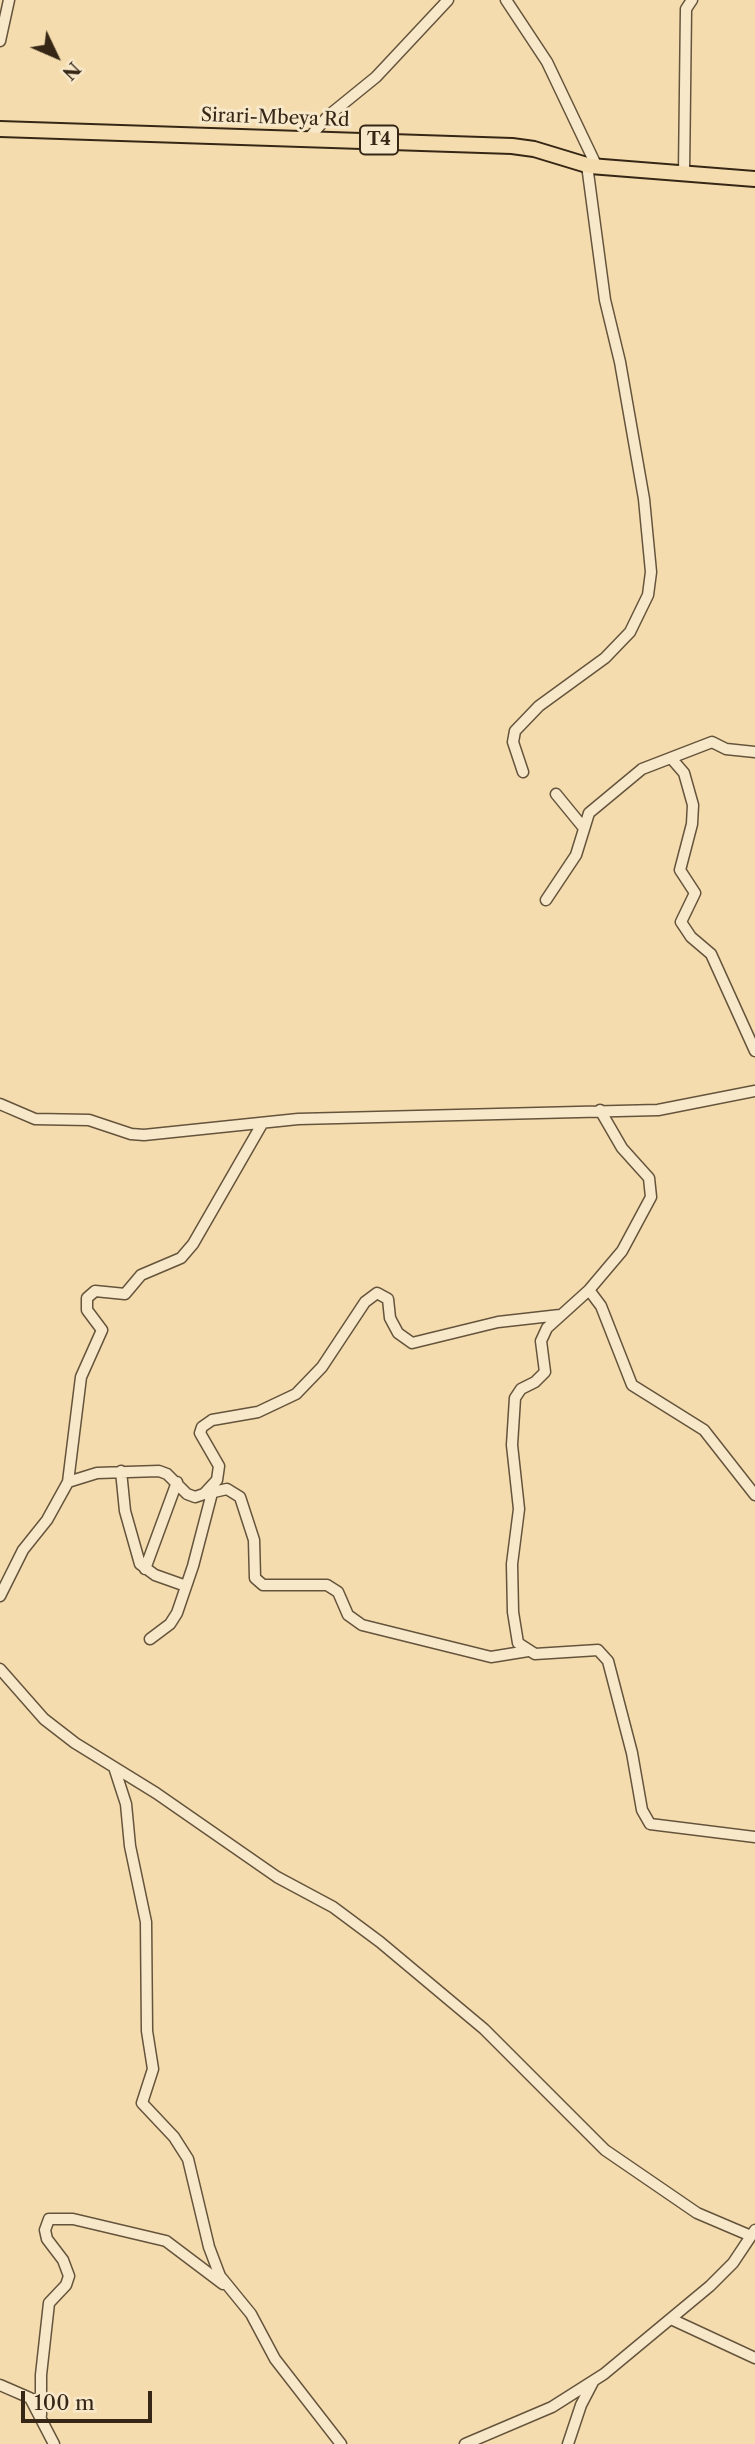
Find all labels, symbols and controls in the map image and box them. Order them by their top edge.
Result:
north arrow [21,21,91,91]
text: N [57,57,85,85]
street label: Sirari-Mbeya Rd [200,104,350,132]
road number: T4 [360,125,398,154]
scale bar [24,2378,156,2422]
text: 100 m [34,2390,95,2415]

